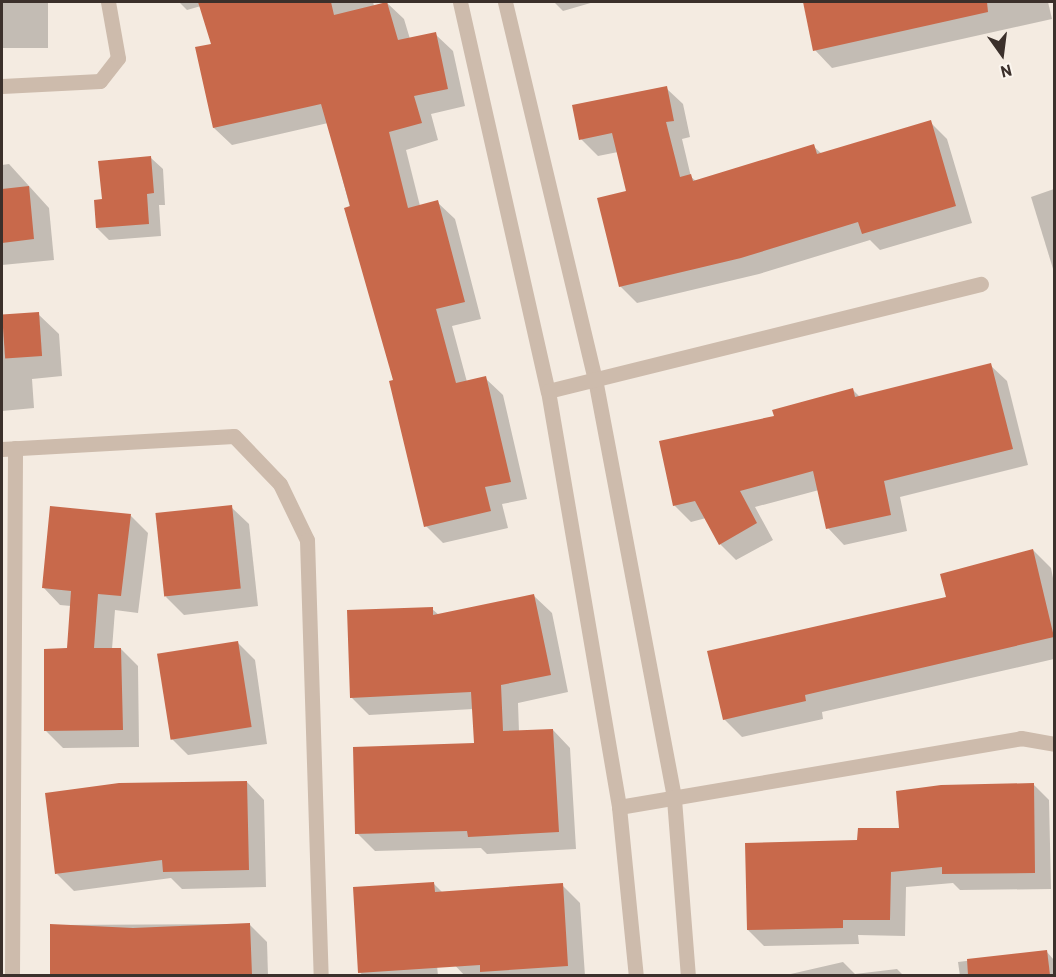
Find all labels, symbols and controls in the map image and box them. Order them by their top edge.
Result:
north arrow [972,24,1032,84]
text: N [999,61,1014,82]

